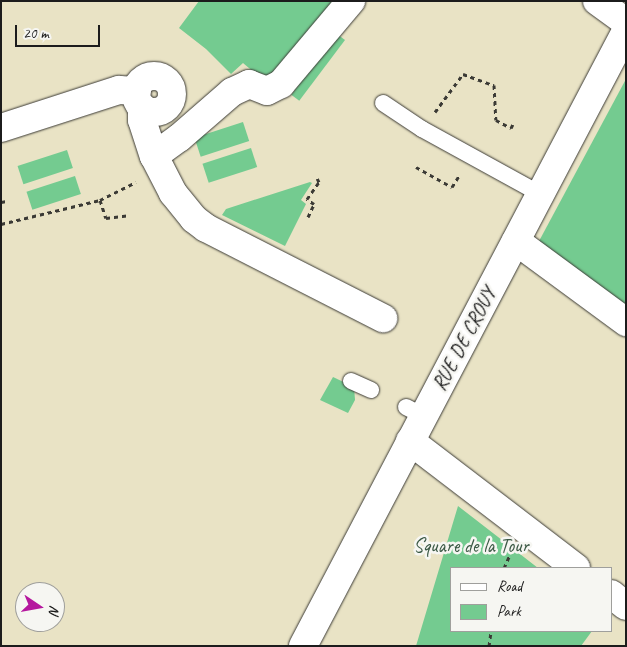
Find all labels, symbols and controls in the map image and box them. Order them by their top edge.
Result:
scale bar [18,15,102,47]
text: 20 m [23,24,49,43]
street label: RUE DE CROUY [427,284,501,394]
park label: Square de la Tour [413,533,529,557]
legend [450,567,612,632]
text: Road [497,577,522,596]
north arrow [15,582,65,632]
text: Park [497,602,521,621]
text: N [45,604,63,616]

